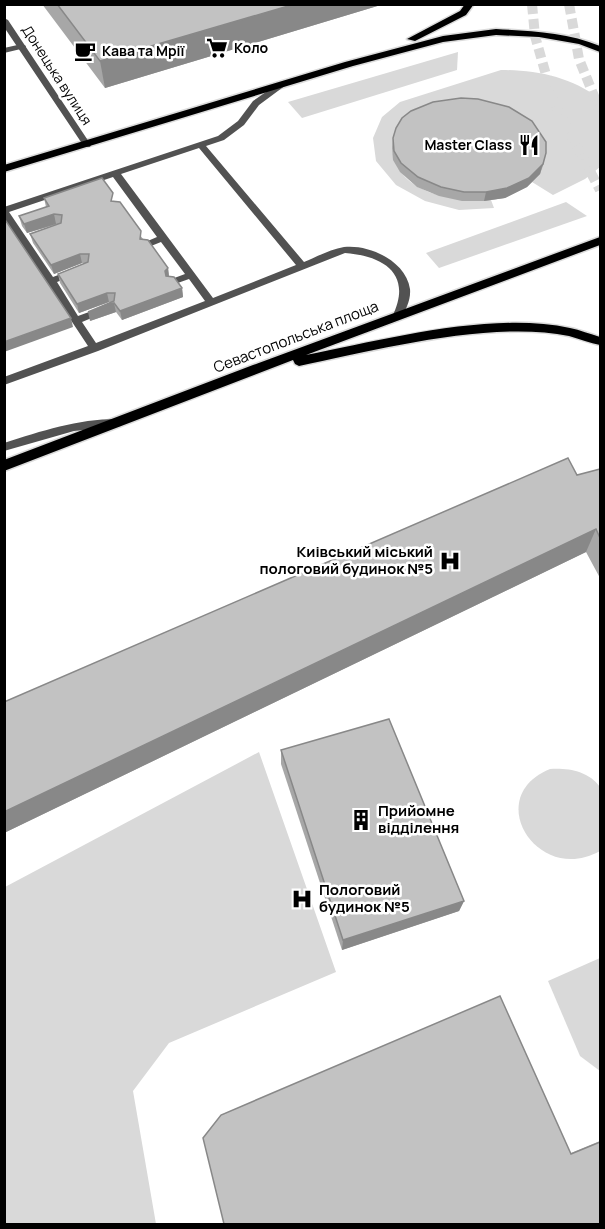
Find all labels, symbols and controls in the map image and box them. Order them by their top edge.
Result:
street label: Донецька вулиця [18,21,97,128]
supermarket icon: Коло [205,36,229,60]
place label: Коло [234,38,269,57]
cafe icon: Кава та Мрії [73,39,97,63]
place label: Кава та Мрії [102,41,185,60]
restaurant icon: Master Class [517,133,541,157]
place label: Master Class [424,135,512,154]
street label: Севастопольська площа [210,295,381,378]
place label: Киівський міський пологовий будинок №5 [259,541,433,579]
hospital icon: Киівський міський пологовий будинок №5 [438,549,462,573]
place label: Прийомне відділення [378,800,459,838]
building icon: Прийомне відділення [349,808,373,832]
place label: Пологовий будинок №5 [319,879,410,917]
hospital icon: Пологовий будинок №5 [290,887,314,911]

